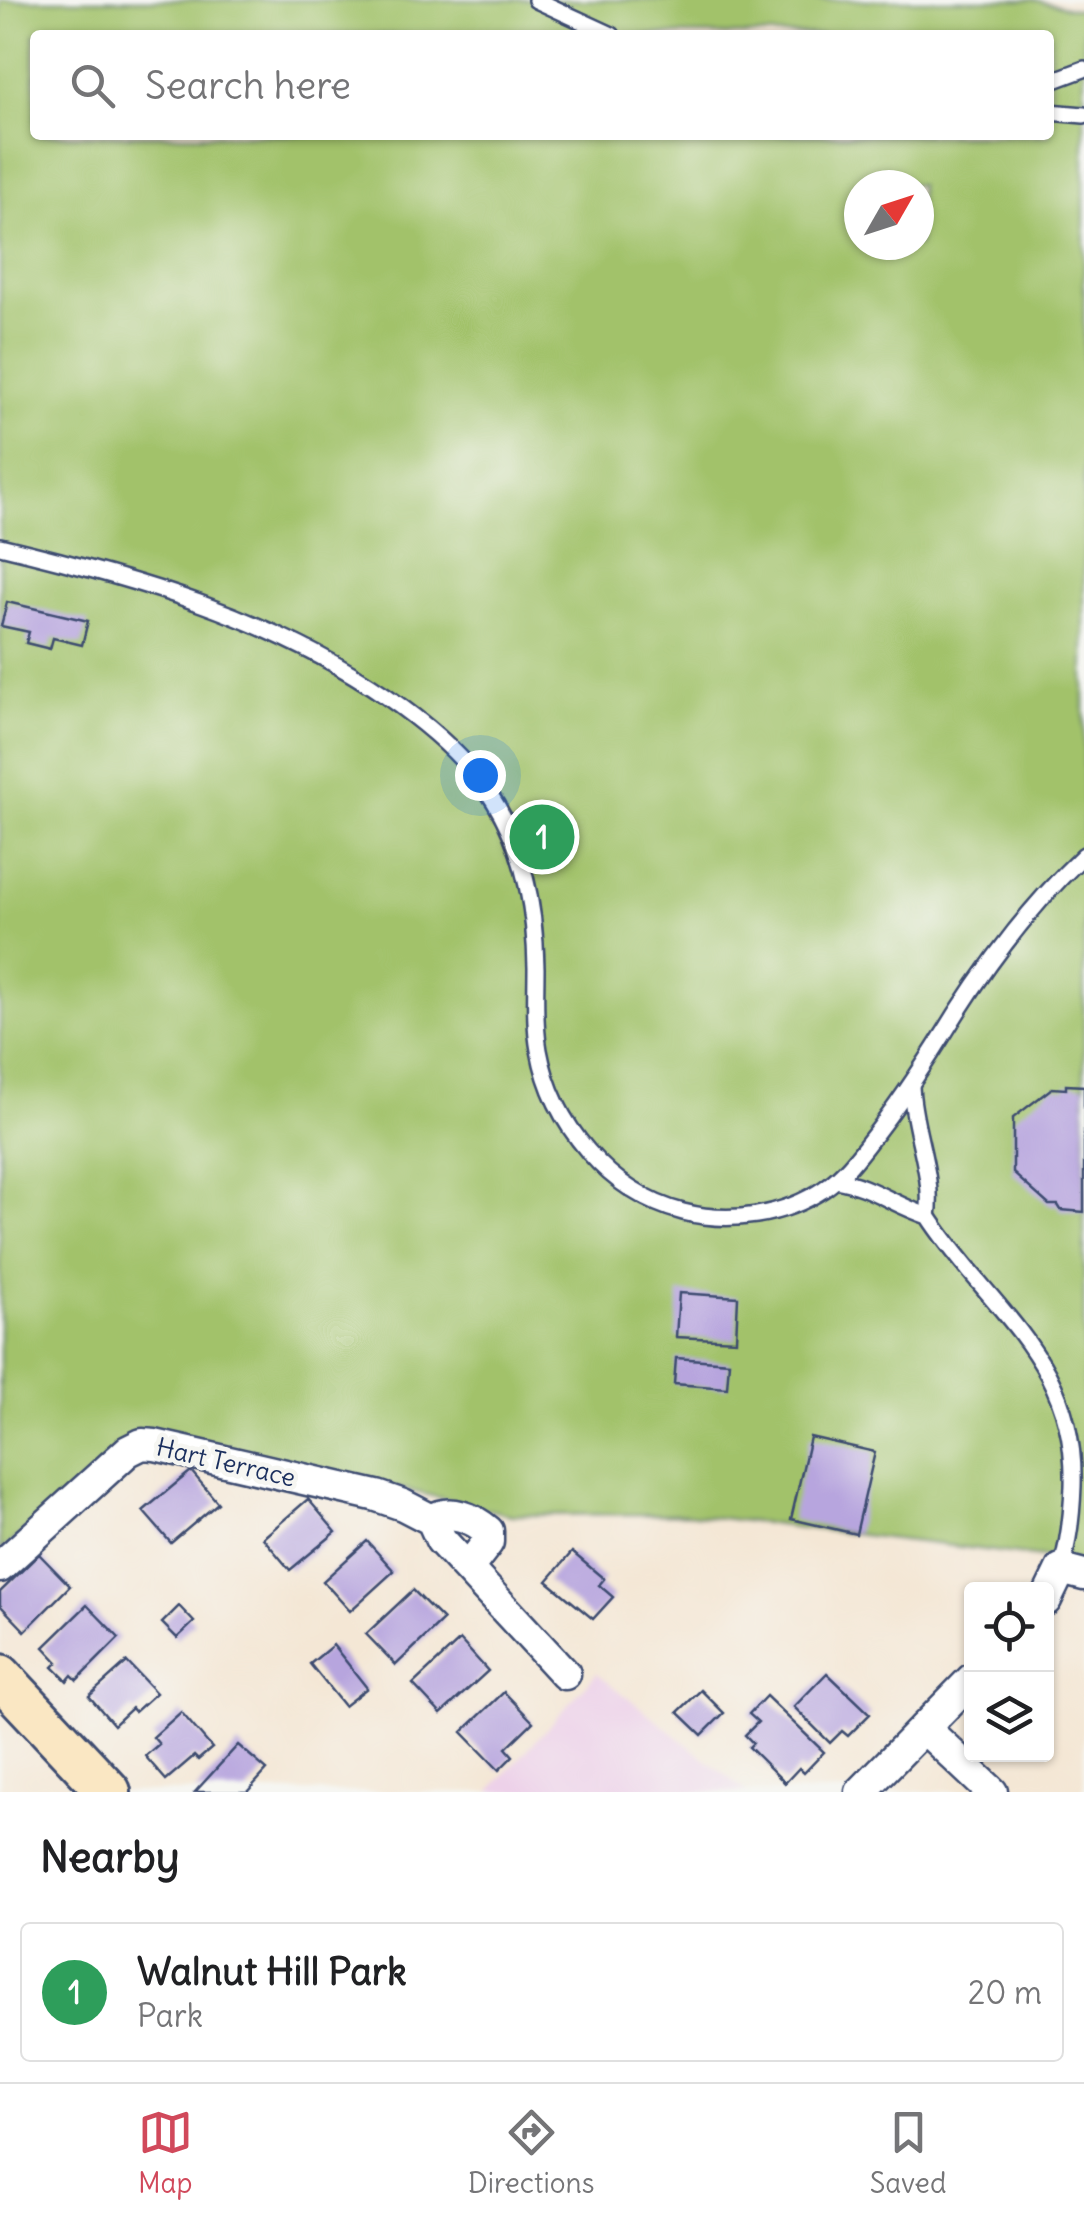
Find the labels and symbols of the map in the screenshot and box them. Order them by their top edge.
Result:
north arrow [844,170,934,260]
your location [455,750,506,801]
pin: 1 [510,800,574,874]
street label: Hart Terrace [153,1430,299,1494]

